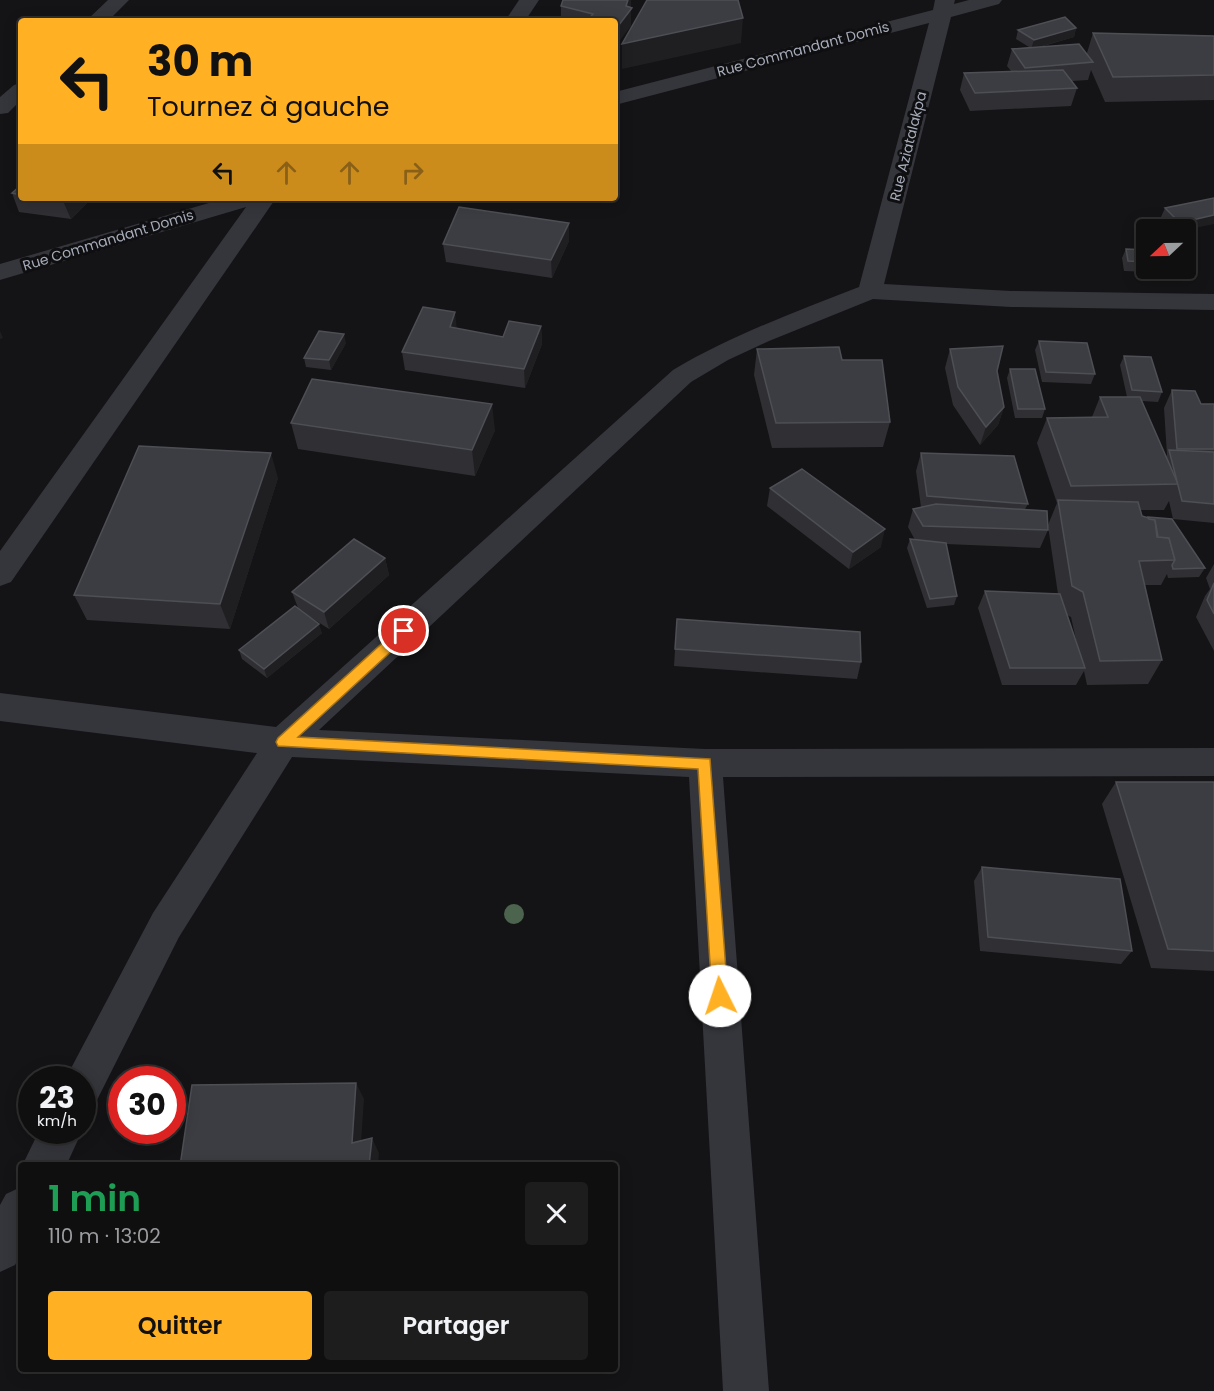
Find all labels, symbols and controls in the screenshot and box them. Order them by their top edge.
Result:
street label: Rue Commandant Domis [715,16,891,82]
text: 30 m [147,32,253,91]
icon: left [48,42,126,120]
text: Tournez à gauche [147,88,389,125]
street label: Rue Aziatalakpa [885,89,931,203]
icon: left [207,156,240,189]
icon: ahead [270,156,303,189]
icon: ahead [333,156,366,189]
icon: right [396,156,429,189]
street label: Rue Commandant Domis [20,204,196,276]
north arrow [1136,219,1196,279]
map controls [1136,219,1196,279]
pin [378,605,429,656]
icon: arrive [387,614,420,647]
position arrow [688,964,752,1028]
speed limit sign: 30 [108,1066,186,1144]
text: 23 [39,1076,75,1119]
text: km/h [37,1110,77,1131]
text: 1 min [48,1173,141,1224]
button: close [525,1182,588,1245]
text: 110 m · 13:02 [48,1222,161,1250]
button: Quitter [48,1291,312,1360]
button: Partager [324,1291,588,1360]

